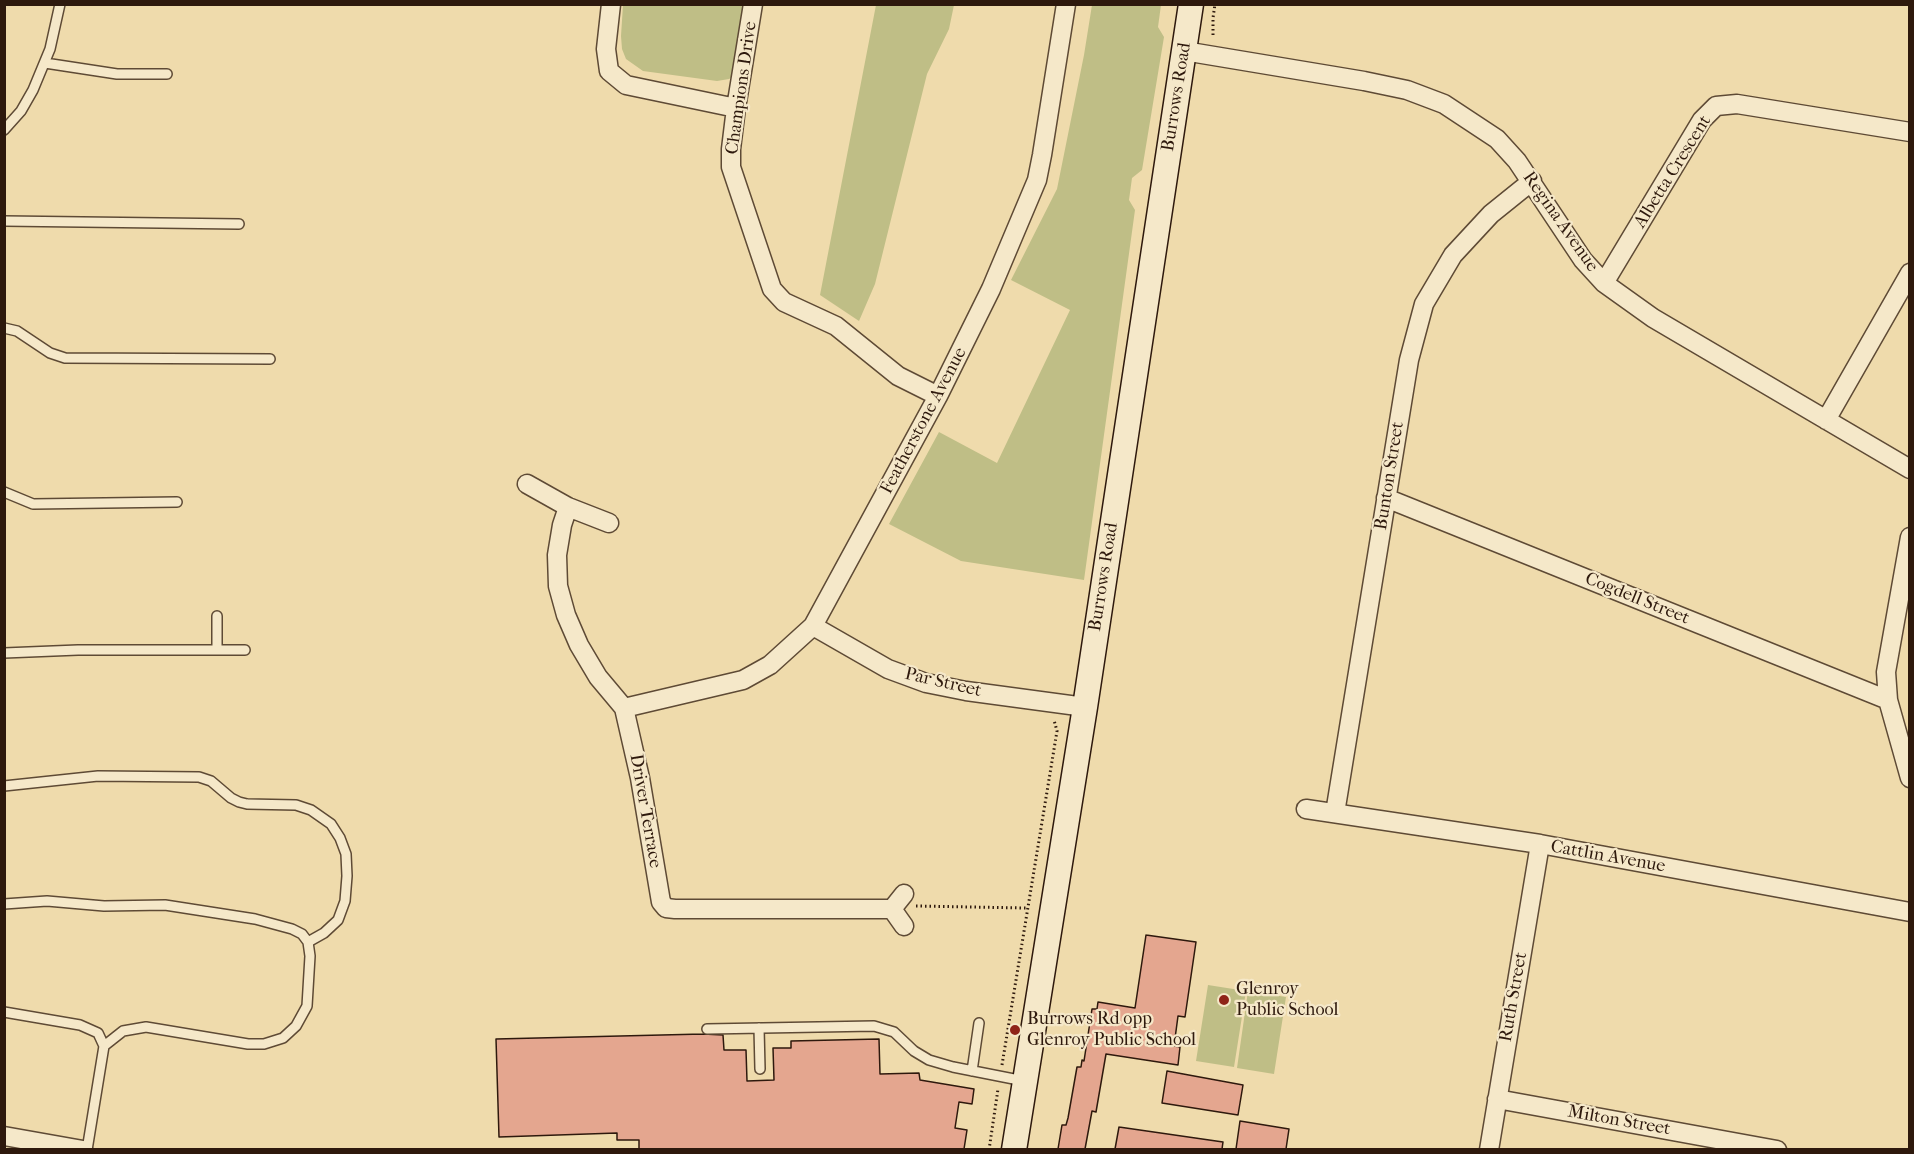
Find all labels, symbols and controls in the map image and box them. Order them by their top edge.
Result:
street label: Champions Drive [722,20,762,156]
street label: Burrows Road [1158,41,1196,153]
street label: Albetta Crescent [1630,112,1716,232]
street label: Regina Avenue [1517,168,1603,276]
street label: Featherstone Avenue [876,344,972,498]
street label: Bunton Street [1371,420,1409,532]
street label: Burrows Road [1085,521,1123,633]
street label: Cogdell Street [1582,568,1692,630]
street label: Par Street [903,664,983,702]
street label: Driver Terrace [624,752,666,870]
street label: Cattlin Avenue [1549,836,1667,878]
street label: Ruth Street [1495,950,1533,1044]
place label: Glenroy Public School [1236,979,1338,1022]
marker: Glenroy Public School [1217,993,1231,1007]
place label: Burrows Rd opp Glenroy Public School [1027,1009,1196,1052]
marker: Burrows Rd opp Glenroy Public School [1008,1023,1022,1037]
street label: Milton Street [1566,1101,1672,1141]

